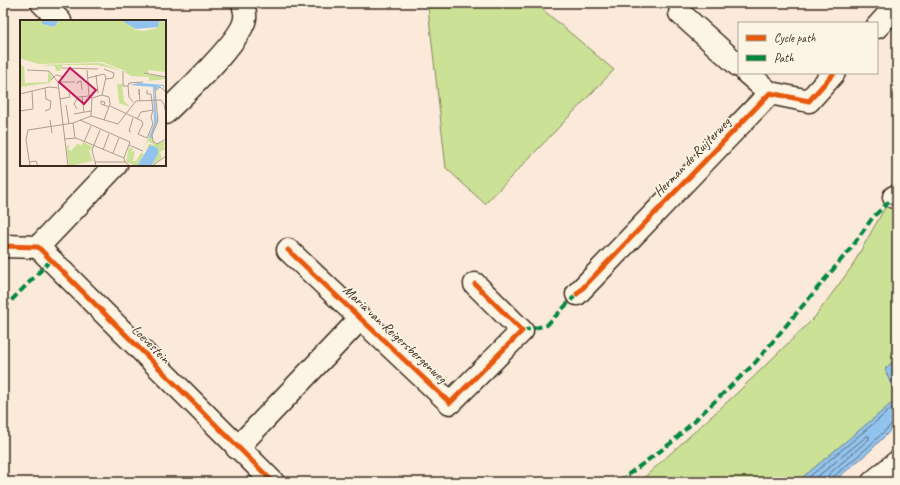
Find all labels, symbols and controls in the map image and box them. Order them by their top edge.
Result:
inset map [20,20,166,166]
legend [738,22,878,74]
text: Cycle path [774,30,816,46]
text: Path [774,50,794,66]
street label: Herman de Ruijterweg [650,113,735,200]
street label: Maria van Reigersbergenweg [340,282,451,387]
street label: Loevestein [128,321,174,367]

